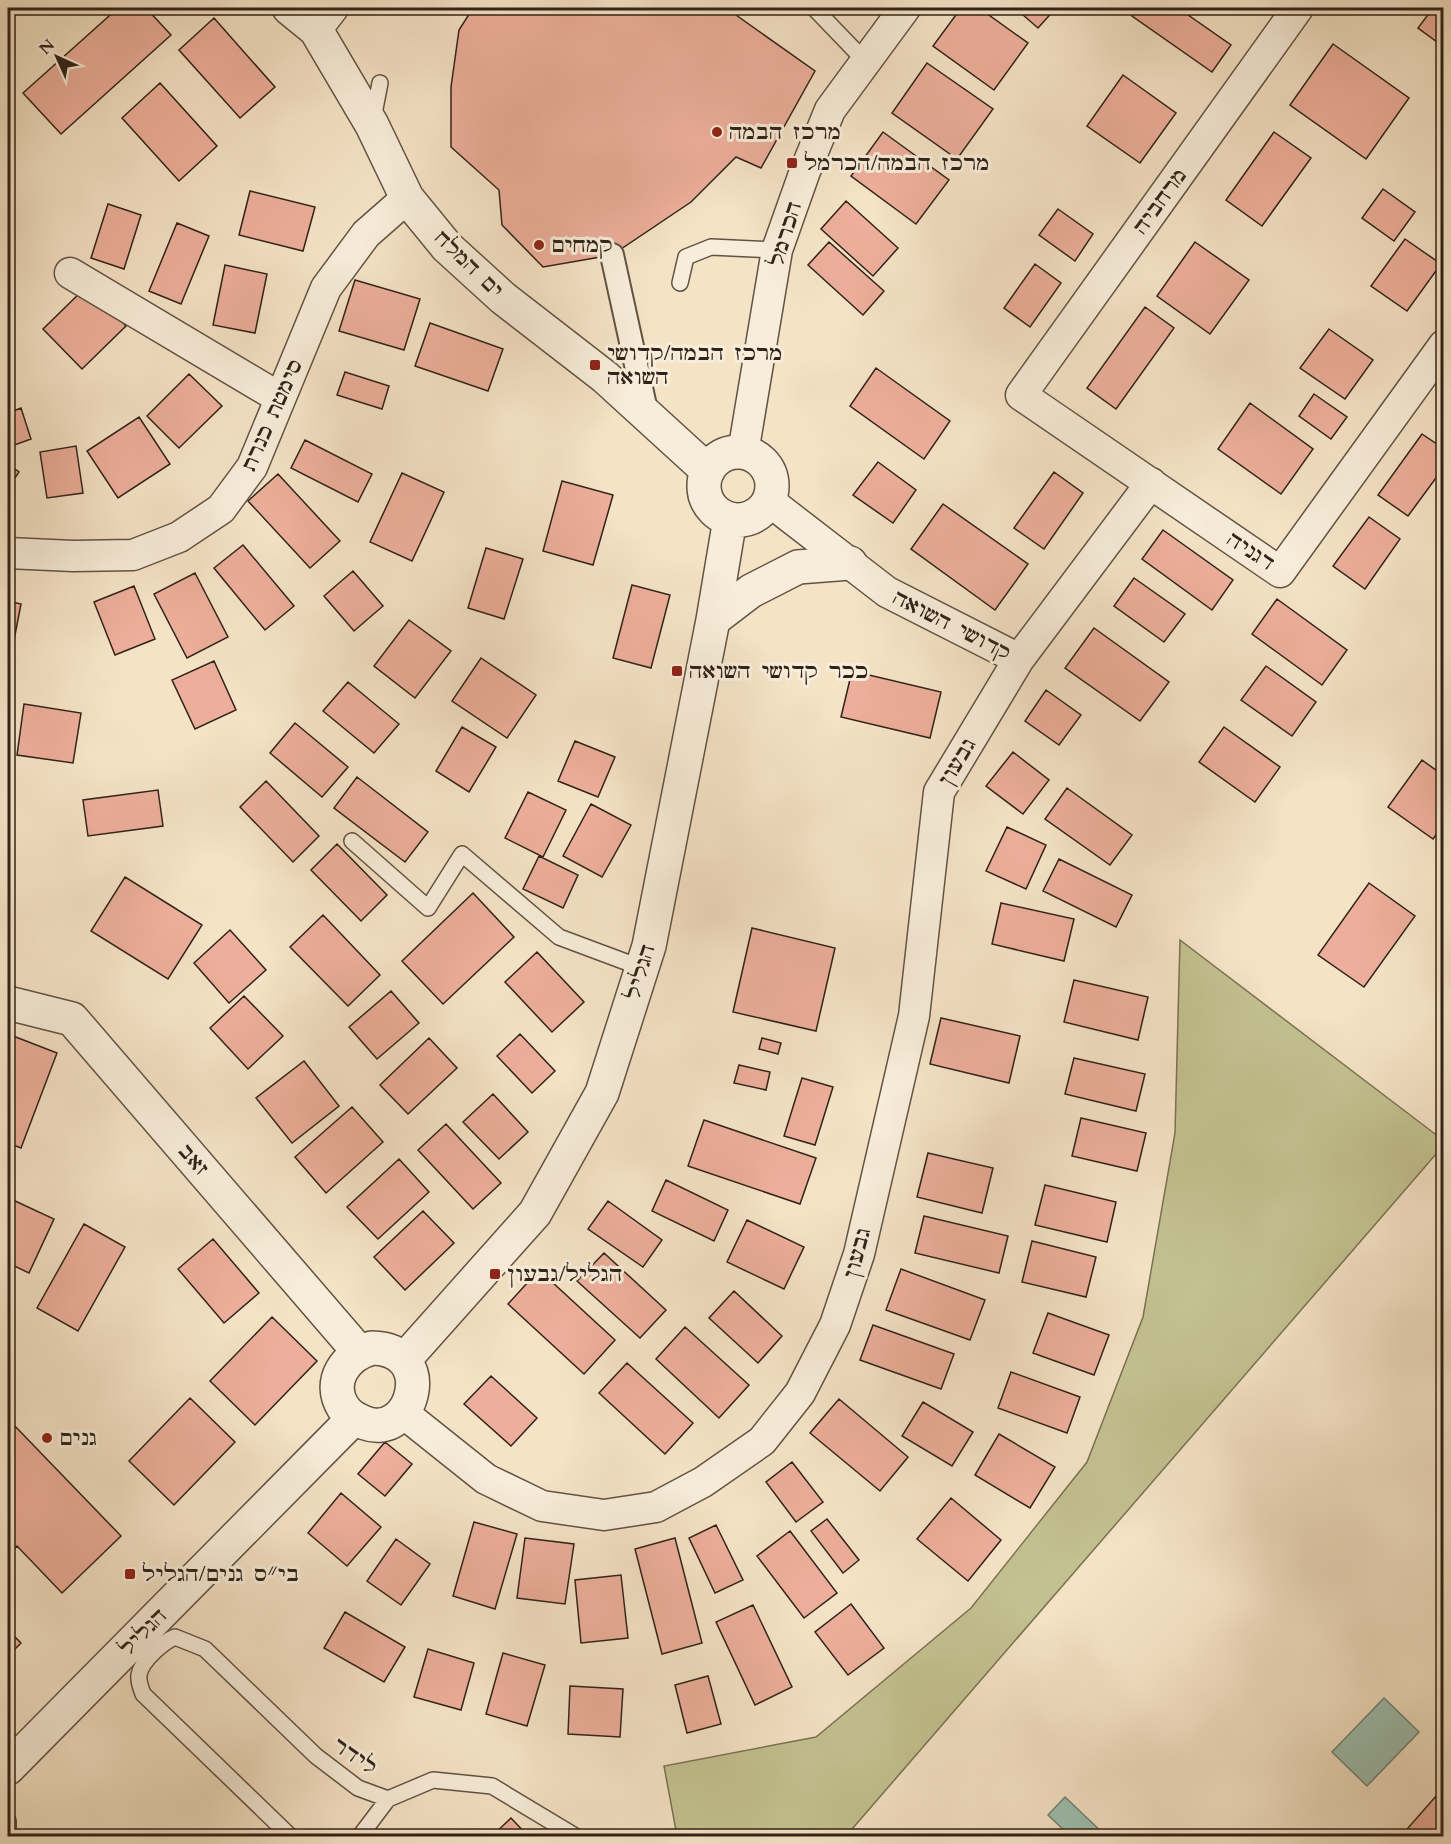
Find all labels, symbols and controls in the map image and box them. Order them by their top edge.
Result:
north arrow [27,27,87,87]
text: N [34,34,60,60]
place label: מרכז הבמה [729,118,841,147]
marker: מרכז הבמה [710,125,724,139]
place label: מרכז הבמה/הכרמל [804,149,990,178]
marker: מרכז הבמה/הכרמל [785,156,799,170]
street label: מרחביה [1127,162,1194,240]
street label: הכרמל [762,198,809,270]
street label: ים המלח [428,224,509,304]
place label: קמחים [551,231,613,260]
marker: קמחים [532,238,546,252]
place label: מרכז הבמה/קדושי השואה [607,339,783,392]
street label: סימטת כנרת [235,354,310,476]
marker: מרכז הבמה/קדושי השואה [588,358,602,372]
street label: דגניה [1221,525,1280,578]
street label: קדושי השואה [888,583,1016,668]
place label: ככר קדושי השואה [689,657,868,686]
marker: ככר קדושי השואה [670,664,684,678]
street label: גבעון [932,733,983,792]
street label: הגליל [618,941,663,1004]
street label: זאב [171,1138,216,1183]
street label: גבעון [837,1224,878,1282]
place label: הגליל/גבעון [507,1260,622,1289]
marker: הגליל/גבעון [488,1267,502,1281]
place label: גנים [59,1424,97,1453]
marker: גנים [40,1431,54,1445]
place label: בי״ס גנים/הגליל [142,1560,299,1589]
marker: בי״ס גנים/הגליל [123,1567,137,1581]
street label: הגליל [113,1602,174,1663]
street label: לידר [327,1731,383,1782]

